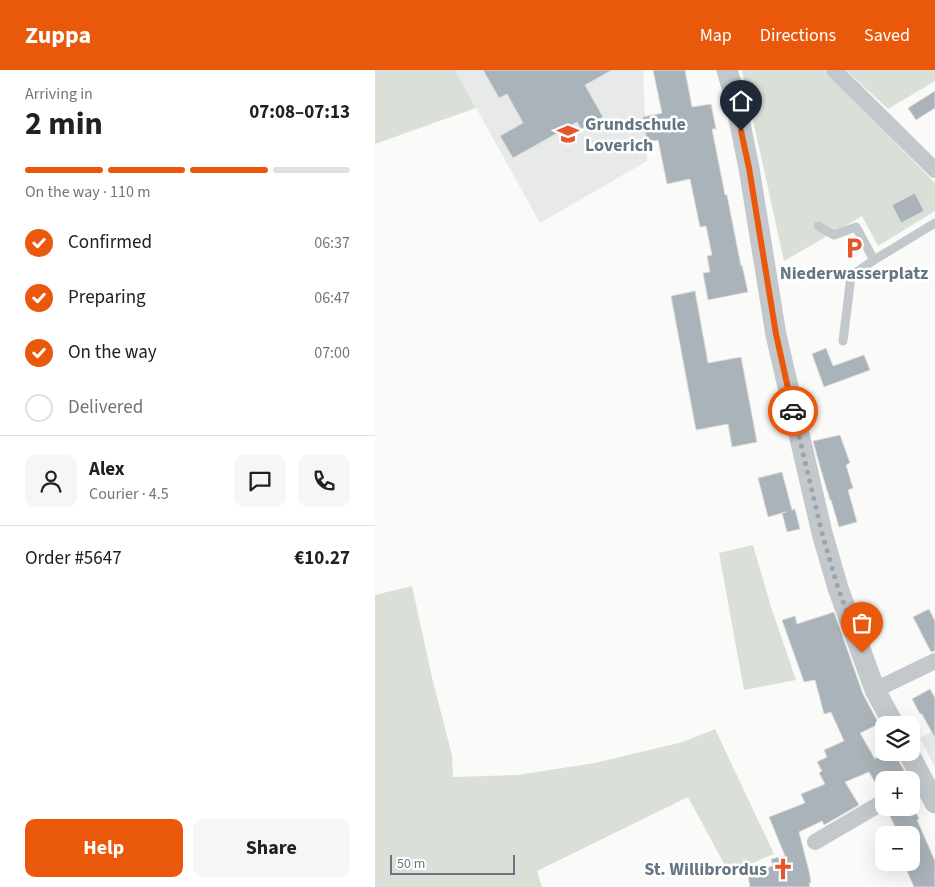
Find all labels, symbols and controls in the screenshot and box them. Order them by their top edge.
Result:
text: Zuppa [25,18,91,53]
text: Map [700,23,732,48]
text: Directions [760,23,836,48]
text: Saved [864,23,910,48]
pin [720,80,762,131]
text: Arriving in [25,83,93,105]
icon: home [727,87,755,115]
text: 07:08–07:13 [249,99,350,126]
text: 2 min [25,101,103,147]
place label: Grundschule Loverich [585,112,686,158]
school or university icon: Grundschule Loverich [555,121,581,147]
text: On the way · 110 m [25,181,150,203]
icon: check [25,229,53,257]
text: Confirmed [68,229,152,256]
text: 06:37 [314,232,350,254]
parking icon: Niederwasserplatz [841,235,867,261]
place label: Niederwasserplatz [780,261,928,286]
icon: check [25,284,53,312]
text: Preparing [68,284,146,311]
text: 06:47 [314,287,350,309]
icon: check [25,339,53,367]
text: On the way [68,339,157,366]
text: 07:00 [314,342,350,364]
courier [768,386,818,436]
text: Delivered [68,394,143,421]
icon: car [779,397,807,425]
button: person [25,455,77,507]
button: chat [234,455,286,507]
button: phone [298,455,350,507]
text: Alex [89,456,125,483]
text: Courier · 4.5 [89,483,169,505]
text: Order #5647 [25,545,122,572]
text: €10.27 [294,545,350,572]
pin [841,602,883,653]
icon: bag [848,609,876,637]
map controls [875,716,920,871]
button: layers [875,716,920,761]
button: + [875,771,920,816]
button: Help [25,819,183,877]
button: Share [193,819,350,877]
button: − [875,826,920,871]
scale bar [390,852,515,875]
text: 50 m [397,854,425,874]
church icon: St. Willibrordus [770,856,796,882]
place label: St. Willibrordus [644,857,767,882]

